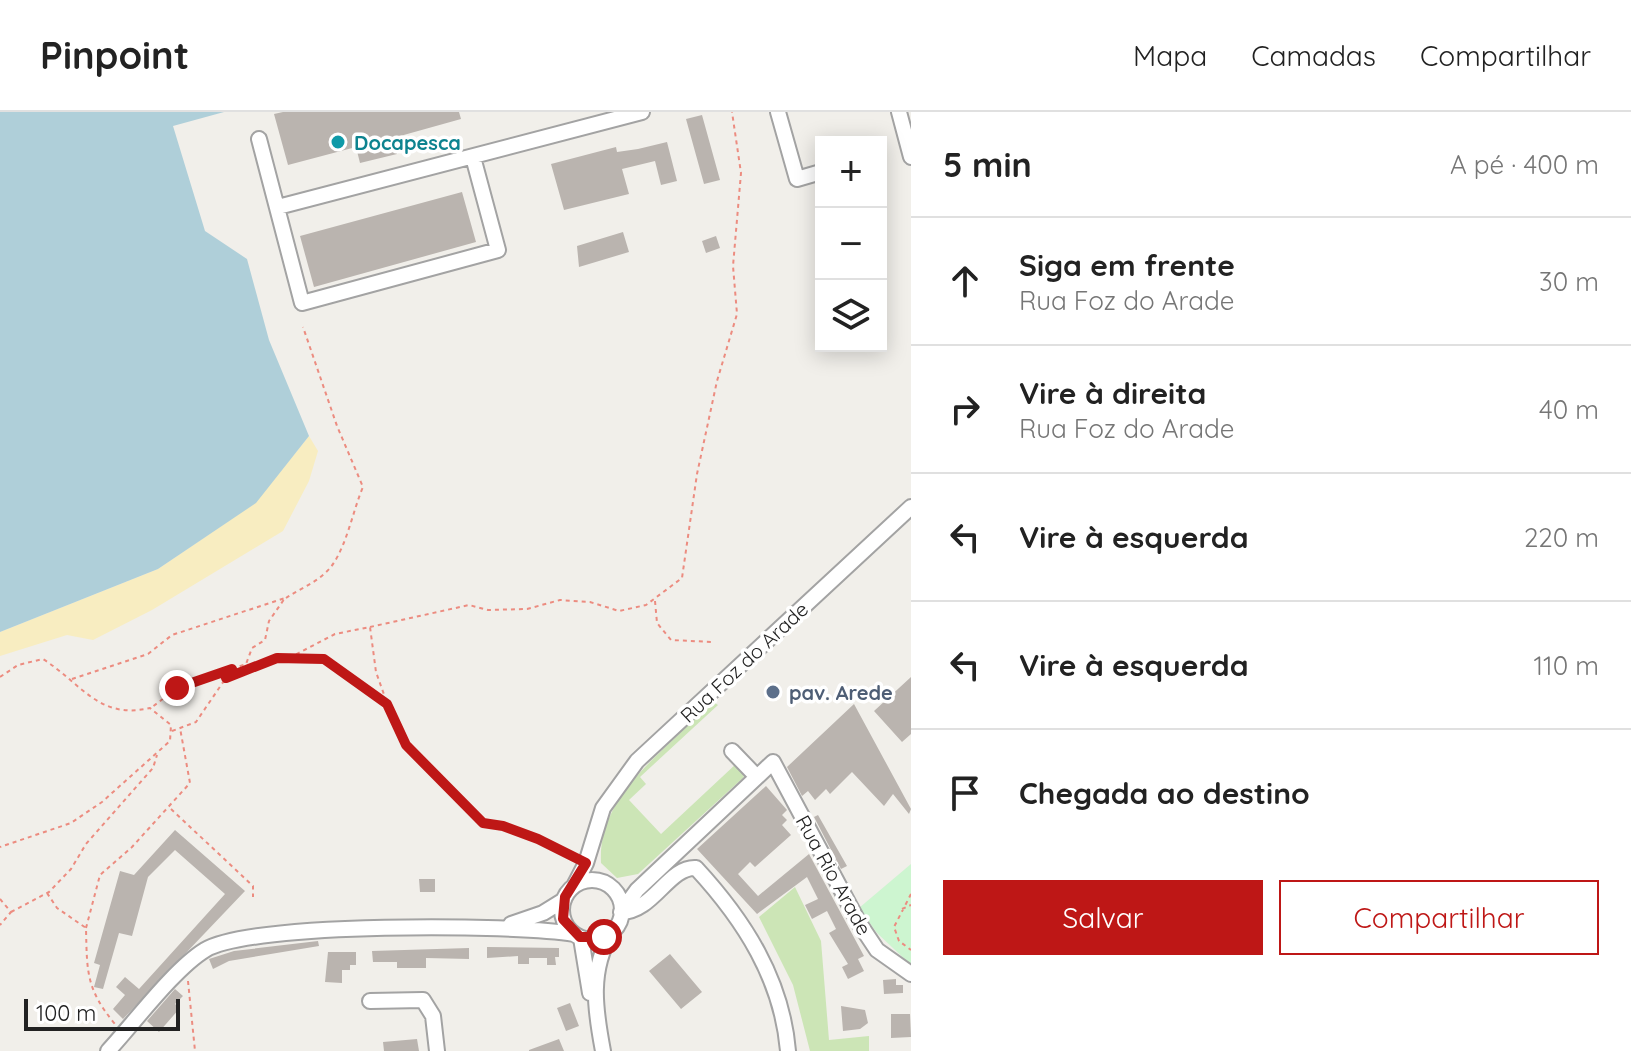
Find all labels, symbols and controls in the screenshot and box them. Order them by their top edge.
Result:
text: Pinpoint [40,31,189,79]
text: Mapa [1133,38,1207,73]
text: Camadas [1251,38,1376,73]
text: Compartilhar [1420,38,1591,73]
place label: Docapesca [354,130,461,155]
marker: Docapesca [329,133,347,151]
map controls [815,136,887,352]
button: + [815,136,887,208]
text: 5 min [943,143,1032,186]
text: A pé · 400 m [1450,148,1599,181]
button: − [815,208,887,280]
text: Siga em frente [1019,246,1235,284]
icon: ahead [943,259,987,303]
text: 30 m [1539,265,1599,298]
button: layers [815,280,887,352]
text: Rua Foz do Arade [1019,284,1234,317]
text: Vire à direita [1019,374,1206,412]
icon: right [943,387,987,431]
text: 40 m [1539,393,1599,426]
text: Rua Foz do Arade [1019,412,1234,445]
icon: left [943,515,987,559]
text: Vire à esquerda [1019,518,1248,556]
text: 220 m [1524,521,1599,554]
street label: Rua Foz do Arade [675,596,813,728]
icon: left [943,643,987,687]
text: Vire à esquerda [1019,646,1248,684]
text: 110 m [1533,649,1599,682]
route end [159,670,195,706]
place label: pav. Arede [789,680,893,705]
marker: pav. Arede [764,683,782,701]
icon: arrive [943,771,987,815]
text: Chegada ao destino [1019,774,1310,812]
street label: Rua Rio Arade [791,811,877,939]
button: Salvar [943,880,1263,955]
button: Compartilhar [1279,880,1599,955]
route start [586,919,622,955]
scale bar [24,995,180,1031]
text: 100 m [36,999,96,1027]

